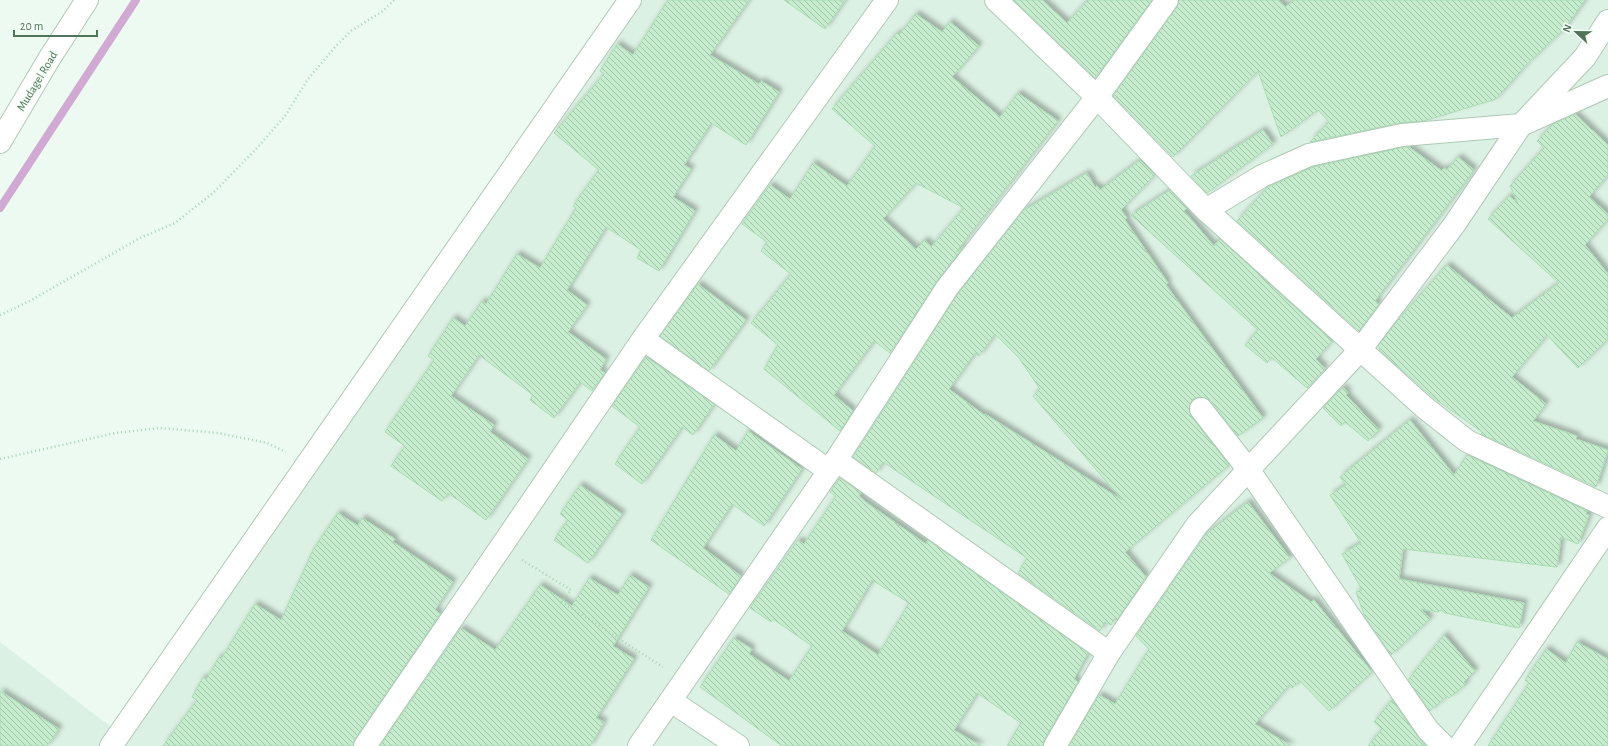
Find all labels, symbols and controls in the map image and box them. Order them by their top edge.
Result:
scale bar [14,12,97,38]
north arrow [1556,12,1596,52]
text: 20 m [20,20,43,32]
text: N [1561,23,1574,34]
street label: Mudagel Road [15,49,59,113]

